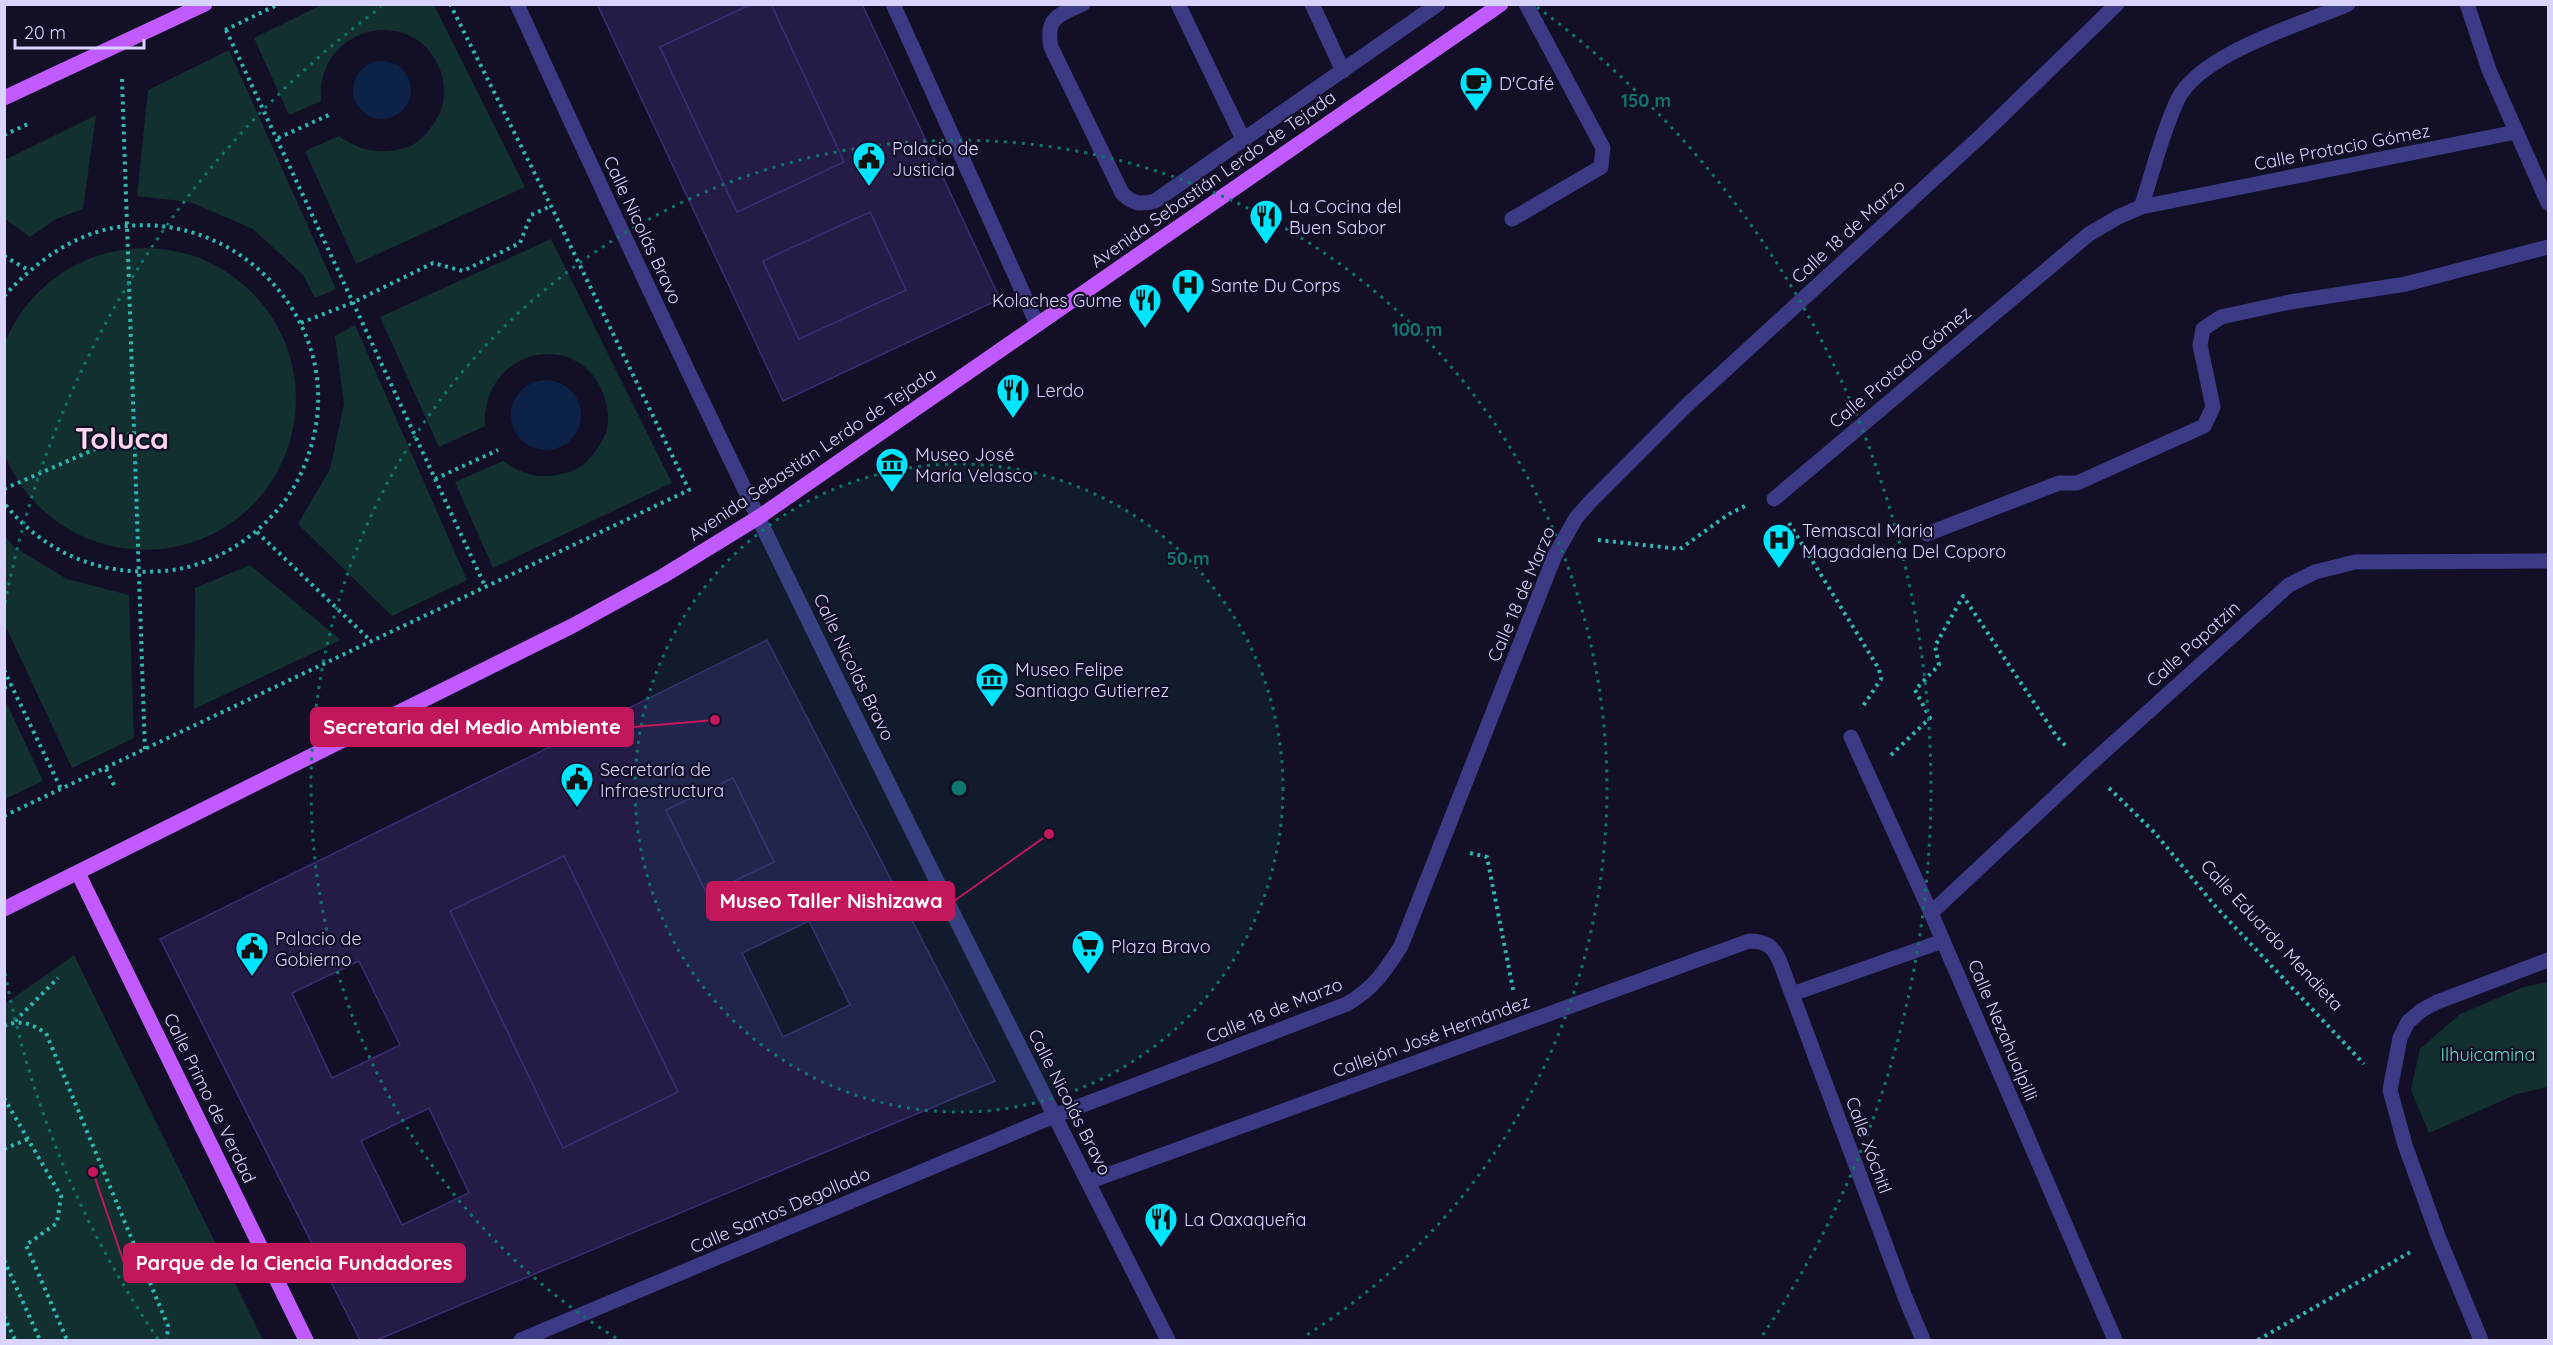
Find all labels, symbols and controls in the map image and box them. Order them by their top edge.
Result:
scale bar [15,12,144,50]
text: 20 m [24,21,66,44]
cafe icon: D'Café [1458,65,1494,112]
place label: D'Café [1499,72,1554,95]
street label: Avenida Sebastián Lerdo de Tejada [1086,85,1340,273]
text: 150 m [1621,89,1671,112]
street label: Calle Protacio Gómez [2252,119,2432,175]
place label: Palacio de Justicia [892,137,979,181]
public building icon: Palacio de Justicia [851,140,887,187]
street label: Calle Nicolás Bravo [599,152,687,308]
street label: Calle 18 de Marzo [1786,174,1910,288]
place label: La Cocina del Buen Sabor [1289,195,1402,239]
restaurant icon: La Cocina del Buen Sabor [1248,198,1284,245]
hospital icon: Sante Du Corps [1170,267,1206,314]
place label: Sante Du Corps [1211,274,1341,297]
restaurant icon: Kolaches Gume [1127,282,1163,329]
place label: Kolaches Gume [992,289,1122,312]
street label: Calle Protacio Gómez [1824,301,1976,433]
text: 100 m [1392,318,1442,341]
street label: Avenida Sebastián Lerdo de Tejada [684,362,940,546]
restaurant icon: Lerdo [995,372,1031,419]
place label: Lerdo [1036,379,1084,402]
district label: Toluca [75,419,169,457]
place label: Museo José María Velasco [915,443,1033,487]
museum icon: Museo José María Velasco [874,446,910,493]
place label: Temascal Maria Magadalena Del Coporo [1802,519,2006,563]
hospital icon: Temascal Maria Magadalena Del Coporo [1761,522,1797,569]
street label: Calle 18 de Marzo [1482,523,1560,665]
text: 50 m [1166,547,1210,570]
street label: Calle Nicolás Bravo [808,590,900,744]
street label: Calle Papatzin [2141,596,2245,692]
place label: Museo Felipe Santiago Gutierrez [1015,658,1169,702]
museum icon: Museo Felipe Santiago Gutierrez [974,661,1010,708]
callout: Secretaria del Medio Ambiente [311,708,633,746]
text: Secretaria del Medio Ambiente [323,714,621,739]
place label: Secretaría de Infraestructura [600,758,724,802]
public building icon: Secretaría de Infraestructura [559,761,595,808]
centre of rings [949,778,969,798]
street label: Calle Eduardo Mendieta [2196,854,2348,1016]
callout: Museo Taller Nishizawa [707,882,954,920]
text: Museo Taller Nishizawa [719,888,943,913]
place label: Palacio de Gobierno [275,927,362,971]
supermarket icon: Plaza Bravo [1070,928,1106,975]
public building icon: Palacio de Gobierno [234,930,270,977]
place label: Plaza Bravo [1111,935,1211,958]
street label: Calle Nezahualpilli [1963,956,2043,1104]
street label: Calle 18 de Marzo [1202,972,1346,1048]
street label: Callejón José Hernández [1329,990,1533,1082]
street label: Calle Primo de Verdad [159,1009,261,1187]
street label: Calle Nicolás Bravo [1023,1025,1117,1179]
park label: Ilhuicamina [2441,1043,2535,1066]
street label: Calle Xóchitl [1841,1093,1897,1197]
street label: Calle Santos Degollado [686,1162,874,1258]
restaurant icon: La Oaxaqueña [1143,1201,1179,1248]
place label: La Oaxaqueña [1184,1208,1306,1231]
callout: Parque de la Ciencia Fundadores [124,1244,465,1282]
text: Parque de la Ciencia Fundadores [136,1250,452,1275]

